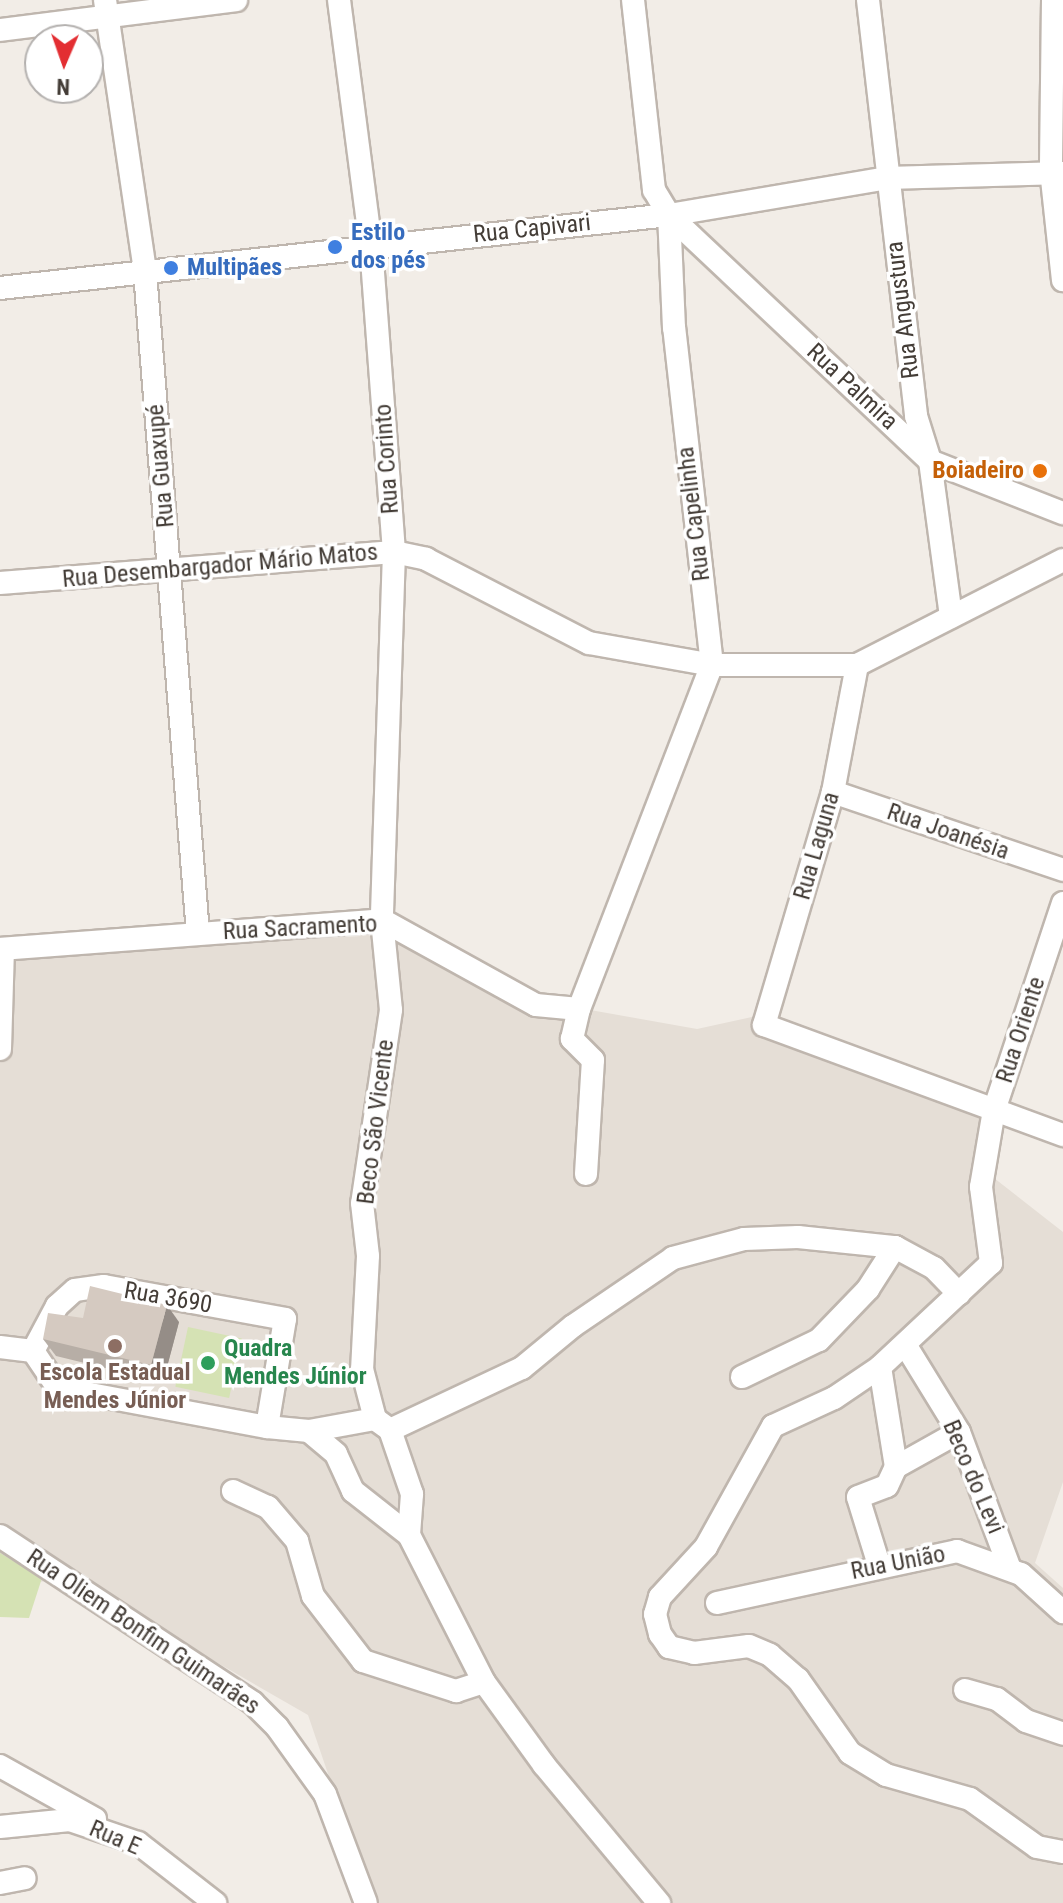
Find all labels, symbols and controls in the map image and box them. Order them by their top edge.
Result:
north arrow [24,24,104,104]
text: N [56,74,70,99]
street label: Rua Capivari [472,209,592,249]
place label: Estilo dos pés [351,219,426,275]
marker: Estilo dos pés [326,238,344,256]
street label: Rua Angustura [880,240,926,380]
place label: Multipães [187,254,282,282]
marker: Multipães [162,259,180,277]
street label: Rua Palmira [801,338,903,436]
street label: Rua Guaxupé [141,403,181,529]
street label: Rua Corinto [369,403,405,515]
street label: Rua Capelinha [671,445,717,583]
place label: Boiadeiro [932,457,1024,485]
marker: Boiadeiro [1031,462,1049,480]
street label: Rua Desembargador Mário Matos [61,538,379,594]
street label: Rua Laguna [788,789,846,903]
street label: Rua Joanésia [883,798,1013,866]
street label: Rua Sacramento [222,910,378,946]
street label: Rua Oriente [990,973,1052,1087]
street label: Beco São Vicente [352,1038,400,1206]
street label: Rua 3690 [122,1276,214,1320]
place label: Quadra Mendes Júnior [224,1335,367,1391]
marker: Escola Estadual Mendes Júnior [106,1337,124,1355]
marker: Quadra Mendes Júnior [199,1354,217,1372]
place label: Escola Estadual Mendes Júnior [40,1359,190,1415]
street label: Beco do Levi [936,1416,1010,1538]
street label: Rua União [848,1540,948,1586]
street label: Rua Oliem Bonfim Guimarães [21,1543,265,1721]
street label: Rua E [85,1814,145,1862]

